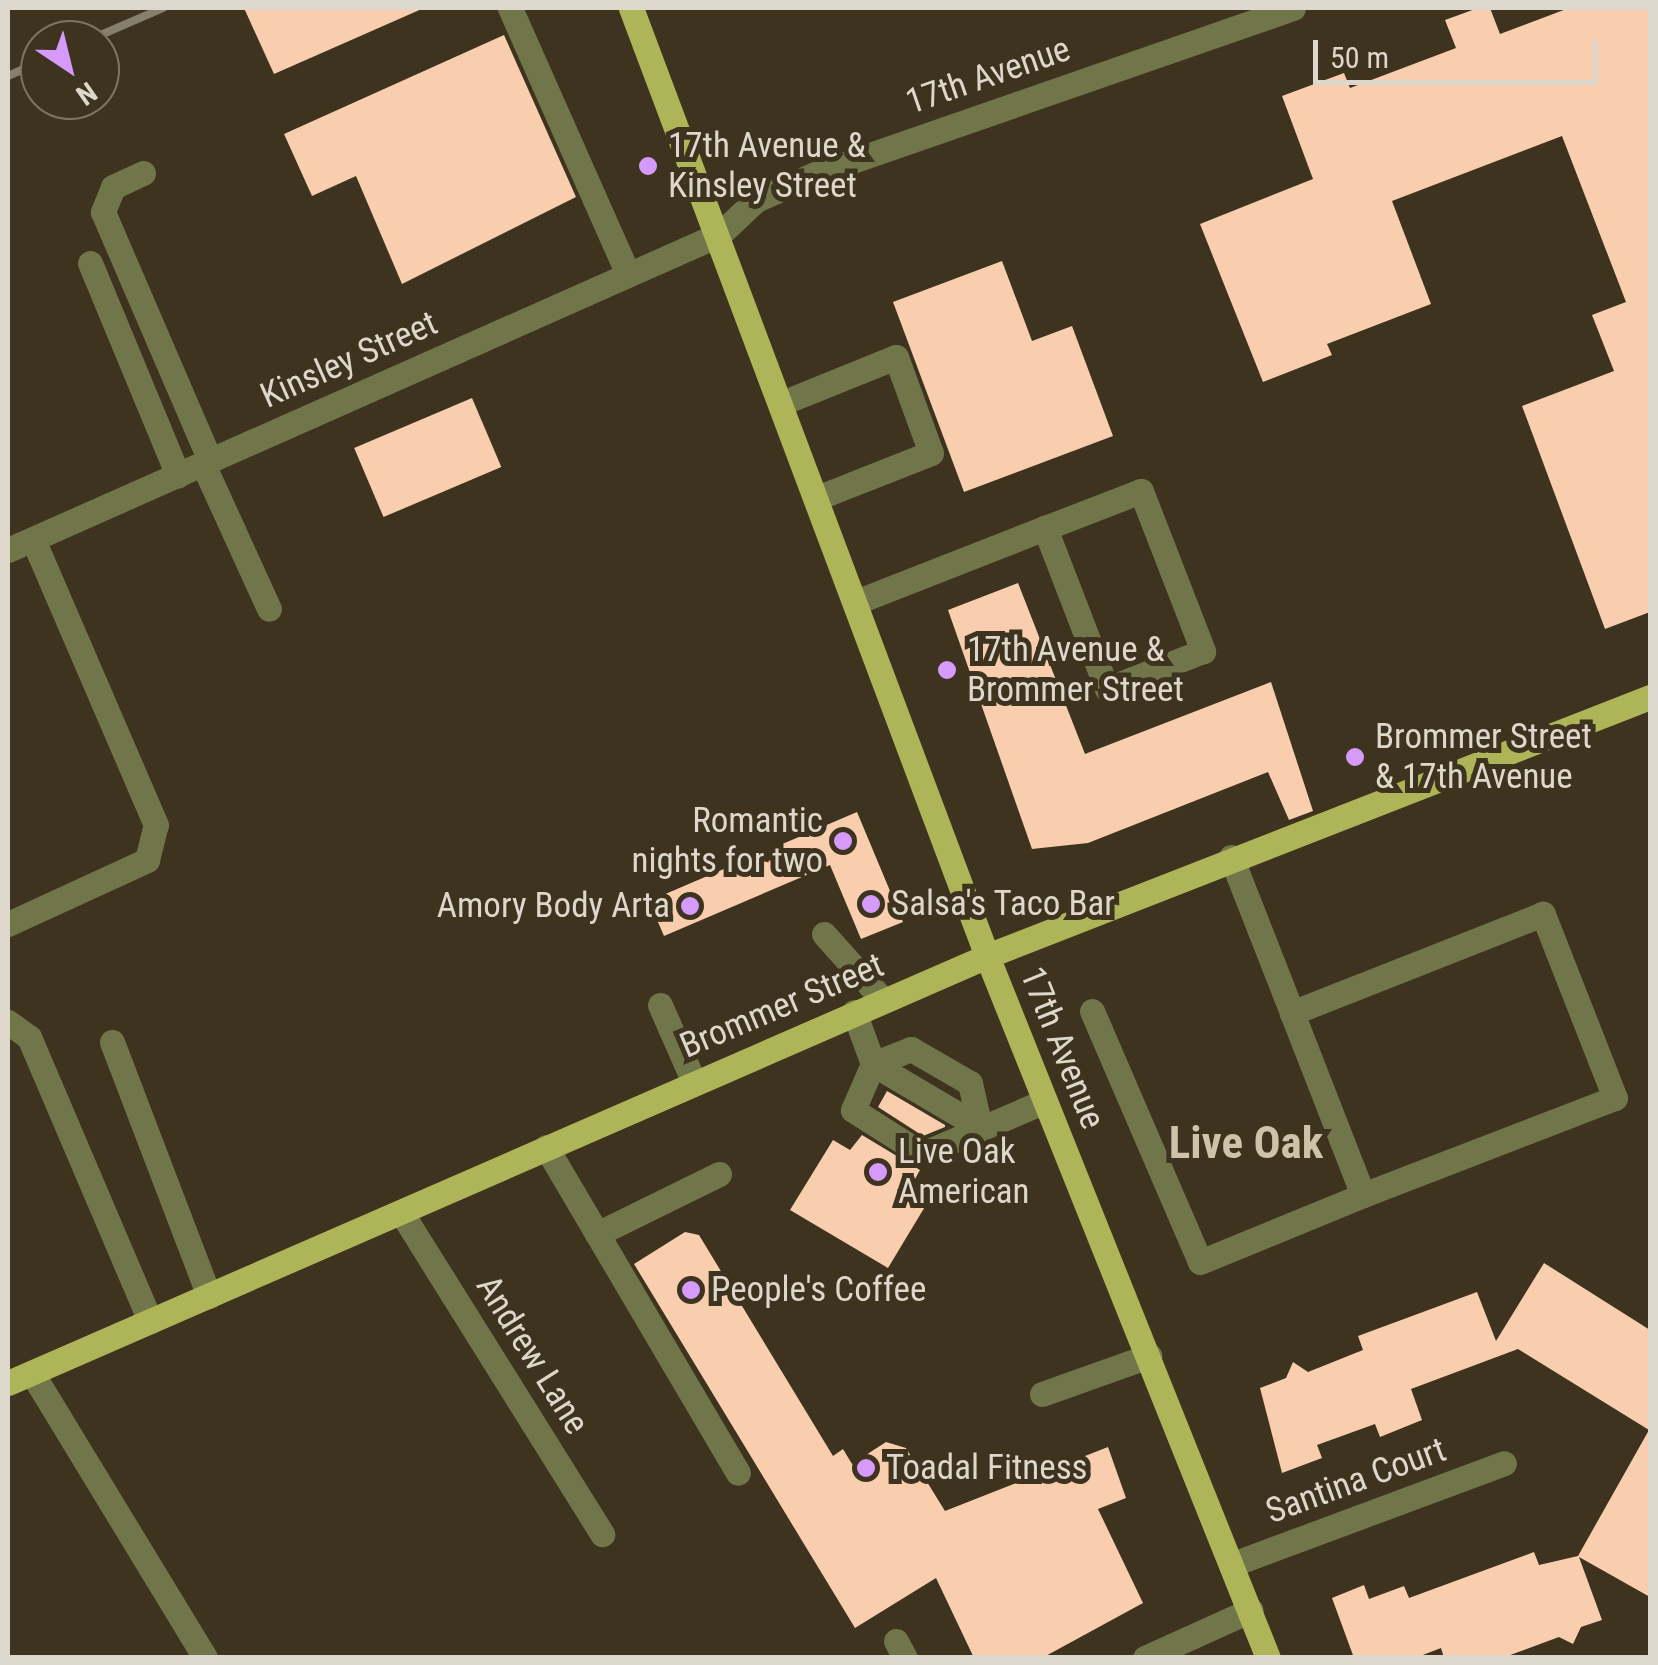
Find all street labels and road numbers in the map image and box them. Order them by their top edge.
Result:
street label: 17th Avenue [901,28,1075,124]
street label: Kinsley Street [254,302,444,418]
street label: Brommer Street [674,944,890,1068]
street label: 17th Avenue [1011,961,1113,1135]
street label: Andrew Lane [467,1268,597,1442]
street label: Santina Court [1260,1429,1452,1533]

